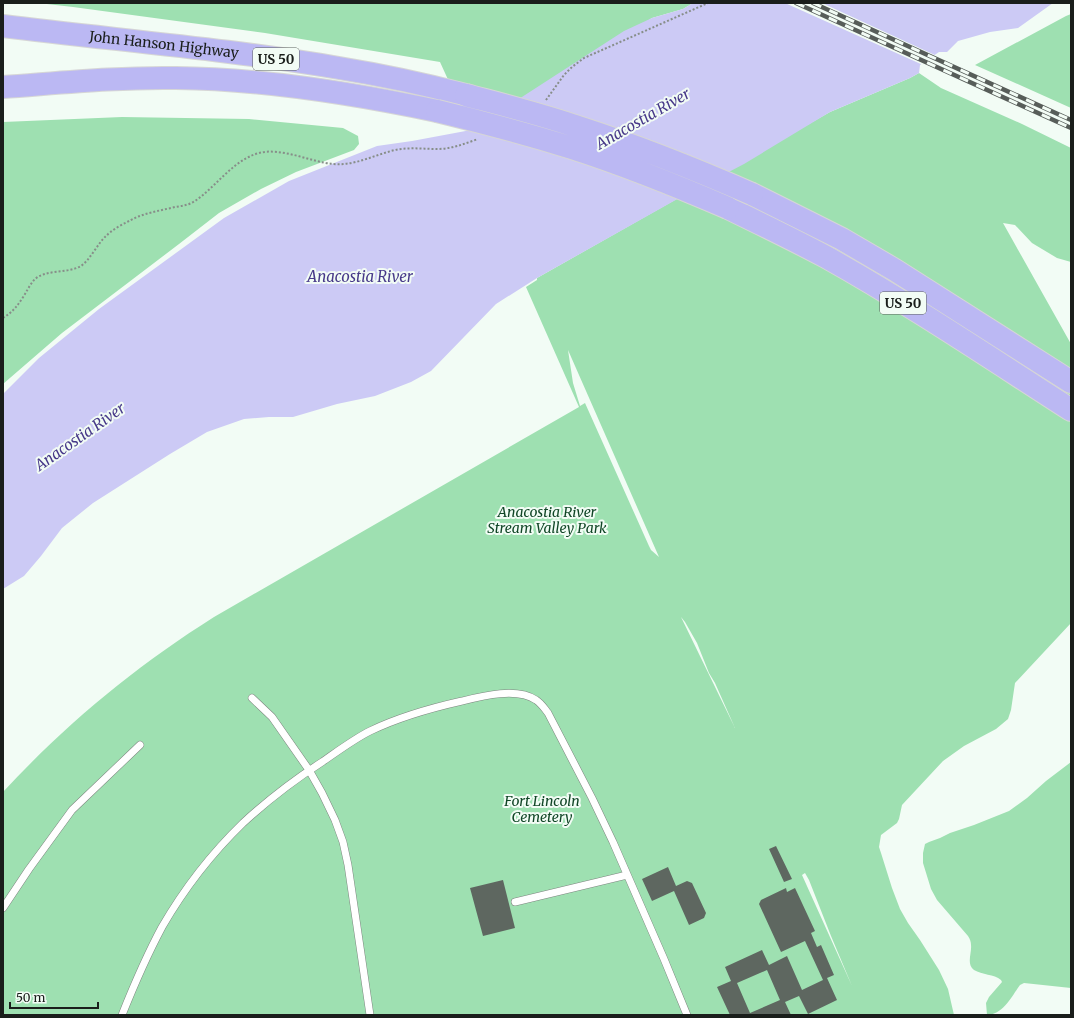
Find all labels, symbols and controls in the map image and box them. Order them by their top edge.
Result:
street label: John Hanson Highway [87,27,241,62]
road number: US 50 [253,48,299,70]
water label: Anacostia River [591,83,694,154]
water label: Anacostia River [306,267,414,286]
road number: US 50 [880,292,926,314]
water label: Anacostia River [30,398,129,475]
park label: Anacostia River Stream Valley Park [487,503,607,537]
park label: Fort Lincoln Cemetery [503,792,580,826]
scale bar [10,984,98,1010]
text: 50 m [16,990,45,1005]

